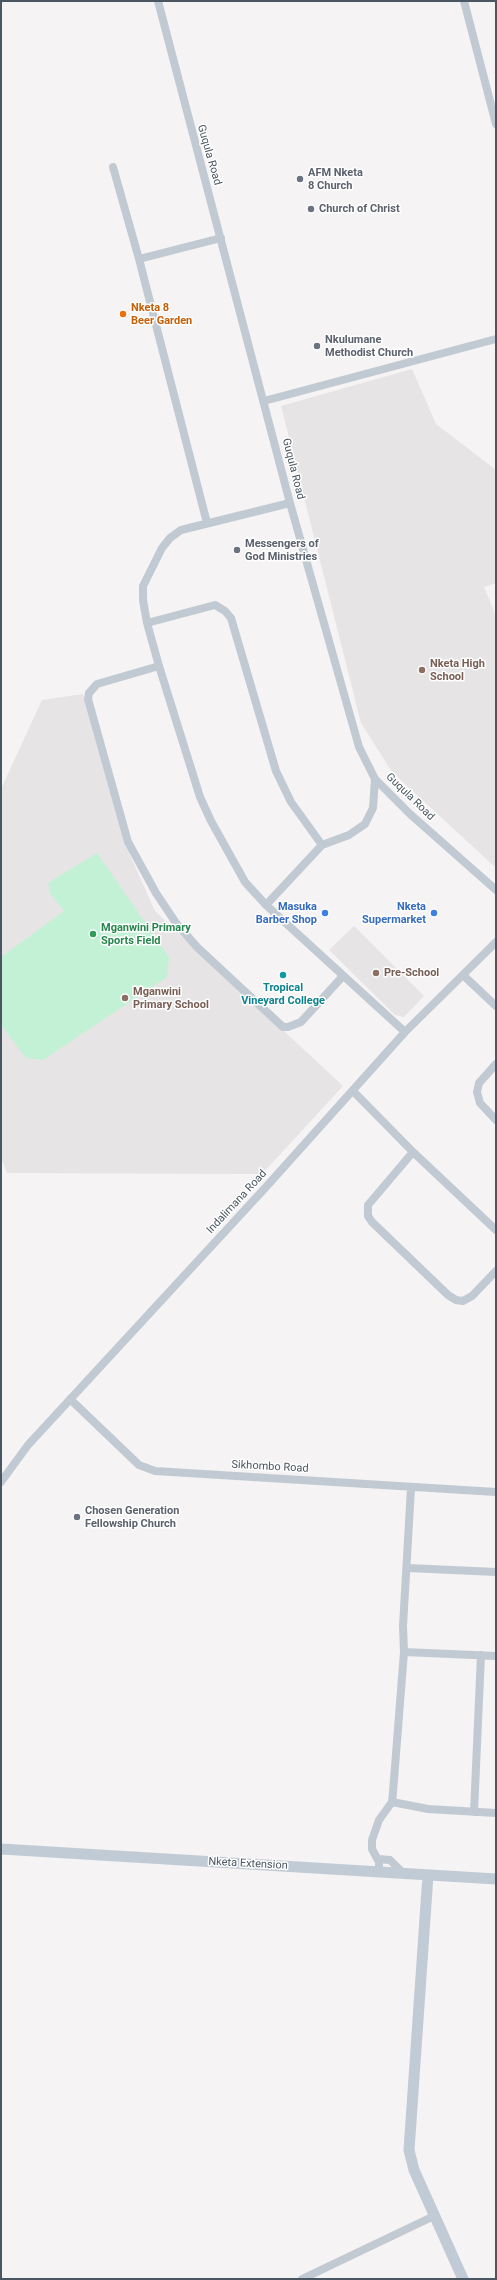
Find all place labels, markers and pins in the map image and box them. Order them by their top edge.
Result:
place label: AFM Nketa 8 Church [308,166,363,192]
marker: AFM Nketa 8 Church [295,174,305,184]
place label: Church of Christ [319,202,400,216]
marker: Church of Christ [306,204,316,214]
place label: Nketa 8 Beer Garden [131,301,192,327]
marker: Nketa 8 Beer Garden [118,309,128,319]
place label: Nkulumane Methodist Church [325,333,413,359]
marker: Nkulumane Methodist Church [312,341,322,351]
place label: Messengers of God Ministries [245,537,319,563]
marker: Messengers of God Ministries [232,545,242,555]
place label: Nketa High School [430,657,485,683]
marker: Nketa High School [417,665,427,675]
place label: Masuka Barber Shop [256,900,317,926]
place label: Nketa Supermarket [362,900,426,926]
marker: Masuka Barber Shop [320,908,330,918]
marker: Nketa Supermarket [429,908,439,918]
place label: Mganwini Primary Sports Field [101,921,191,947]
marker: Mganwini Primary Sports Field [88,929,98,939]
place label: Pre-School [384,966,439,980]
marker: Pre-School [371,968,381,978]
marker: Tropical Vineyard College [278,970,288,980]
place label: Tropical Vineyard College [241,981,325,1007]
place label: Mganwini Primary School [133,985,209,1011]
marker: Mganwini Primary School [120,993,130,1003]
place label: Chosen Generation Fellowship Church [85,1504,179,1530]
marker: Chosen Generation Fellowship Church [72,1512,82,1522]

